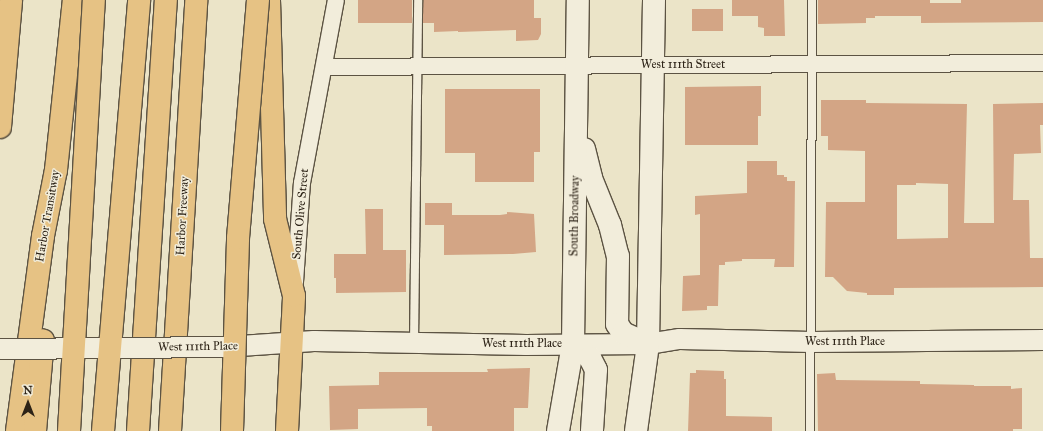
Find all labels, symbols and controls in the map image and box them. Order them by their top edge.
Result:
street label: West 111th Street [641,58,725,72]
street label: South Olive Street [290,168,312,260]
street label: Harbor Transitway [33,169,63,263]
street label: South Broadway [567,175,583,257]
street label: Harbor Freeway [174,176,192,256]
street label: West 111th Place [805,335,885,349]
street label: West 111th Place [482,337,562,351]
street label: West 111th Place [158,339,238,355]
north arrow [8,383,48,423]
text: N [23,384,33,397]

